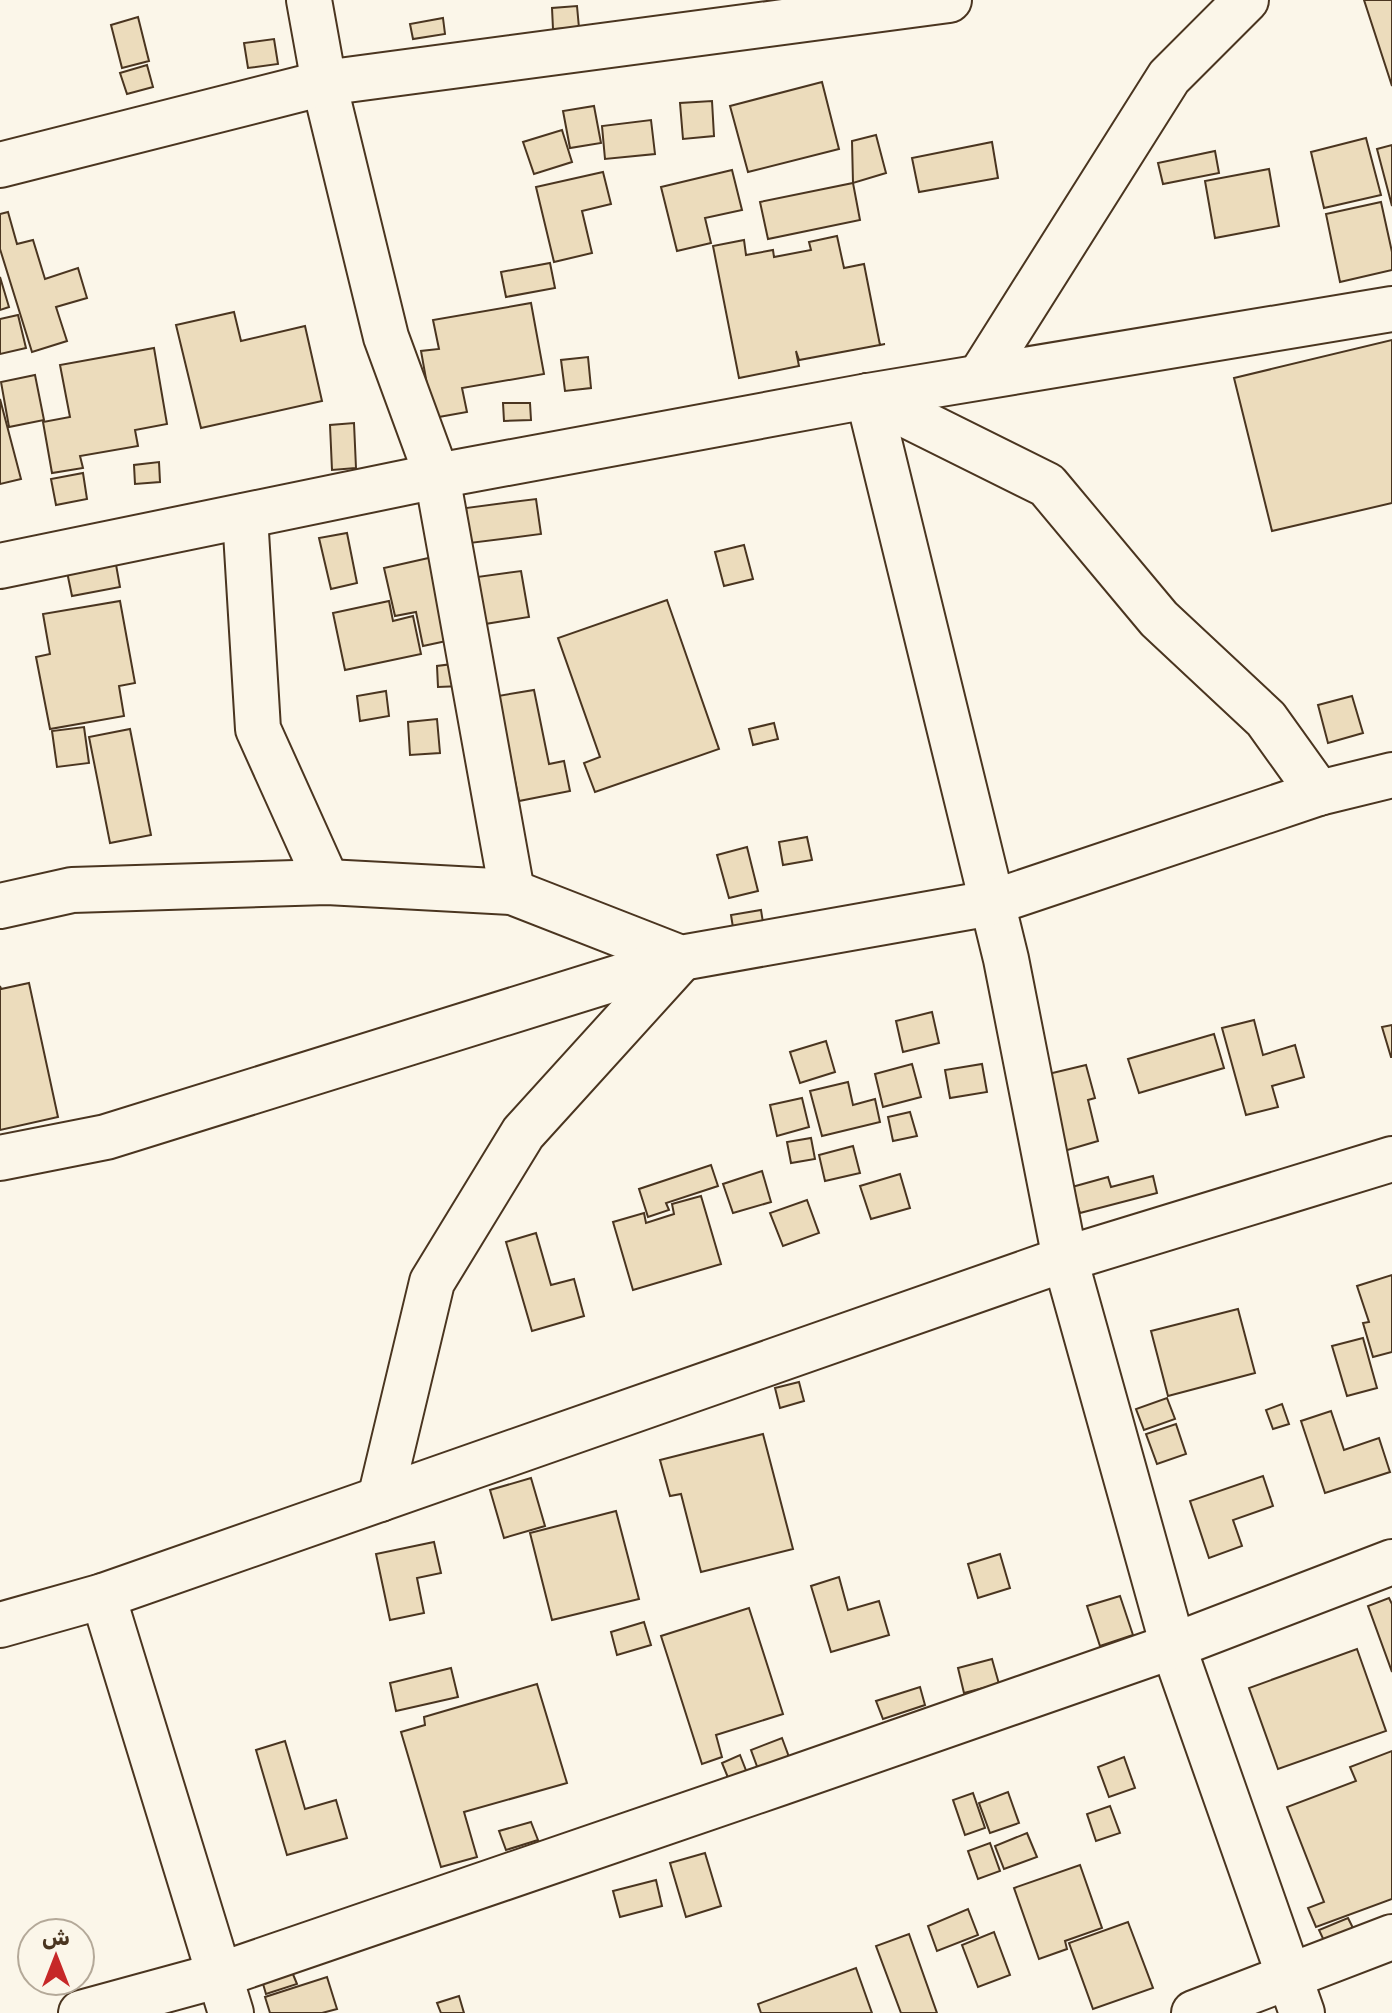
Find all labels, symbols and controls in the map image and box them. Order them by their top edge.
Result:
north arrow [16,1917,96,1997]
text: ش [42,1924,70,1951]

